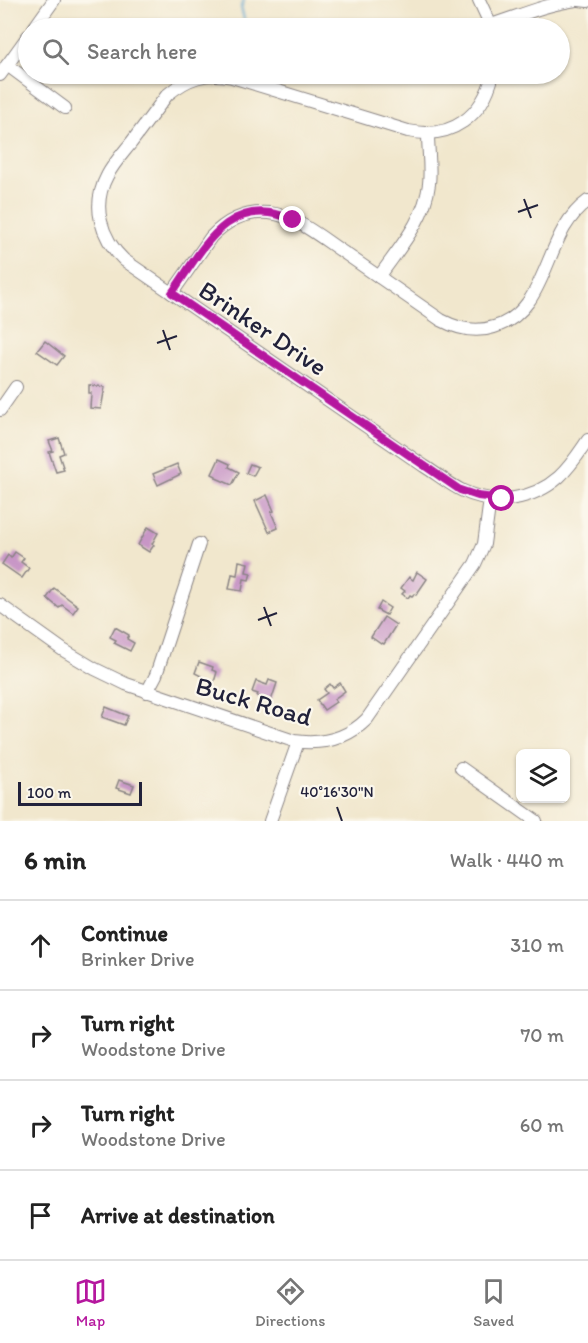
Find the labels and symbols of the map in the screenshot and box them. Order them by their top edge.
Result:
route end [279,206,305,232]
street label: Brinker Drive [193,273,333,383]
route start [488,485,514,511]
street label: Buck Road [192,669,316,733]
scale bar [18,779,142,806]
text: 40°16'30"N [300,783,374,801]

